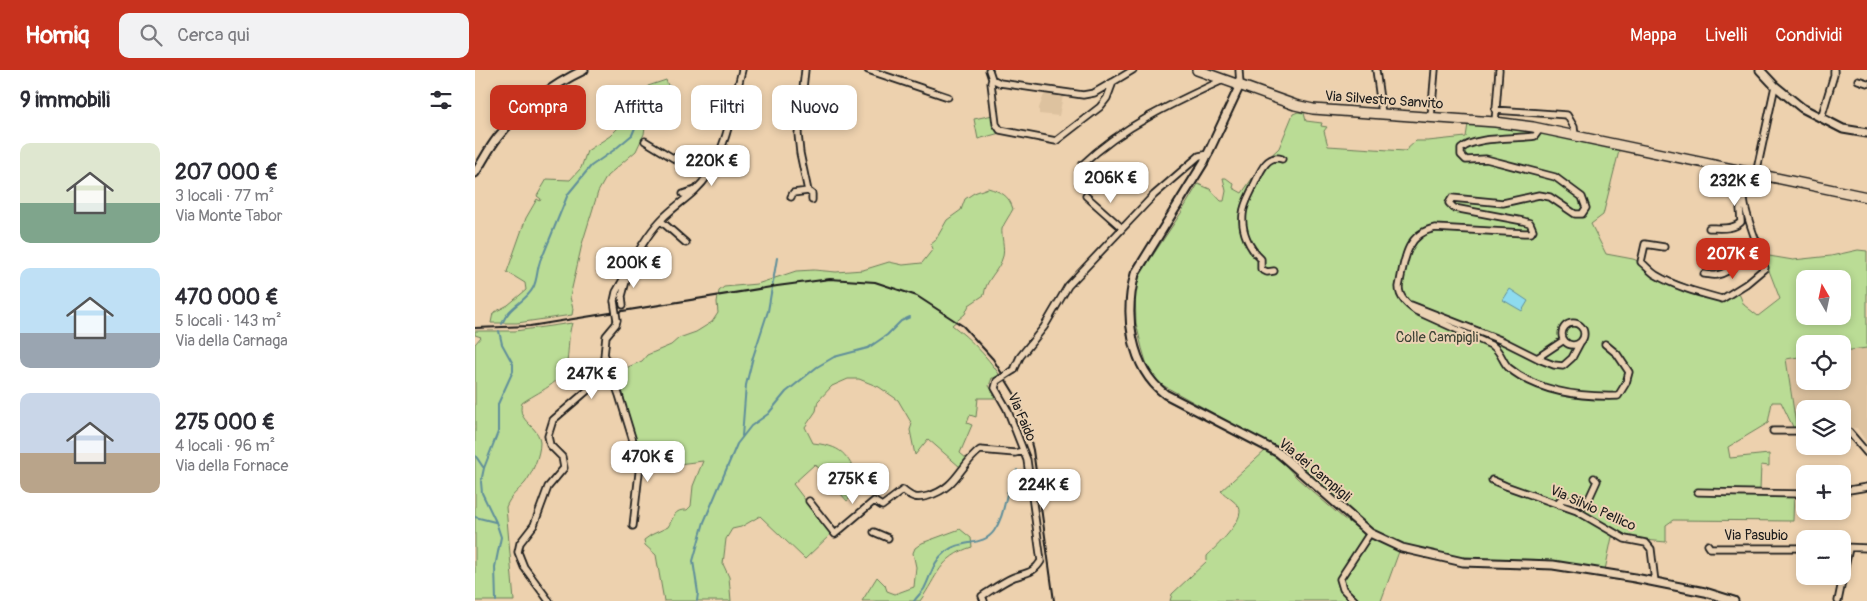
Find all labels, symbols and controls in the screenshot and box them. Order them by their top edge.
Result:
search box [119,13,469,58]
text: Homiq [25,21,89,50]
icon: search [137,21,165,49]
text: Cerca qui [177,23,250,47]
text: Mappa [1630,24,1677,47]
text: Livelli [1705,24,1747,47]
text: Condividi [1775,24,1842,47]
chip: Compra [490,85,586,130]
chip: Affitta [596,85,681,130]
chip: Filtri [691,85,762,130]
chip: Nuovo [772,85,857,130]
icon: filters [427,86,455,114]
text: 9 immobili [20,87,110,114]
street label: Via Silvestro Sanvito [1324,87,1444,113]
pin: 220K € [671,144,753,187]
text: 220K € [686,151,738,171]
text: 207 000 € [175,159,278,186]
pin: 206K € [1070,162,1152,204]
icon: home [60,163,120,223]
pin: 232K € [1694,164,1776,207]
text: 206K € [1085,168,1137,188]
text: 232K € [1710,171,1760,191]
text: 3 locali · 77 m² [175,186,274,206]
text: Via Monte Tabor [175,206,283,226]
pin: 207K € [1692,238,1774,280]
text: 207K € [1707,244,1759,264]
pin: 200K € [593,246,675,289]
text: 200K € [607,253,661,273]
north arrow [1796,270,1851,325]
map controls [1796,270,1851,585]
text: 470 000 € [175,284,279,311]
icon: home [60,288,120,348]
text: 5 locali · 143 m² [175,311,282,331]
park label: Colle Campigli [1396,329,1479,346]
text: Via della Carnaga [175,331,288,351]
button: locate [1796,335,1851,390]
pin: 247K € [551,358,633,400]
text: 247K € [567,364,617,384]
street label: Via Faido [1004,390,1040,444]
button: layers [1796,400,1851,455]
text: 275 000 € [175,409,275,436]
icon: home [60,413,120,473]
street label: Via dei Campigli [1275,435,1355,506]
text: 4 locali · 96 m² [175,436,275,456]
pin: 470K € [607,440,689,483]
text: 470K € [622,447,674,467]
text: Via della Fornace [175,456,288,476]
pin: 275K € [812,462,894,505]
button: + [1796,465,1851,520]
pin: 224K € [1003,468,1085,511]
text: 275K € [828,469,878,489]
text: 224K € [1019,475,1069,495]
street label: Via Silvio Pellico [1547,481,1639,535]
street label: Via Pasubio [1724,527,1788,544]
button: − [1796,530,1851,585]

